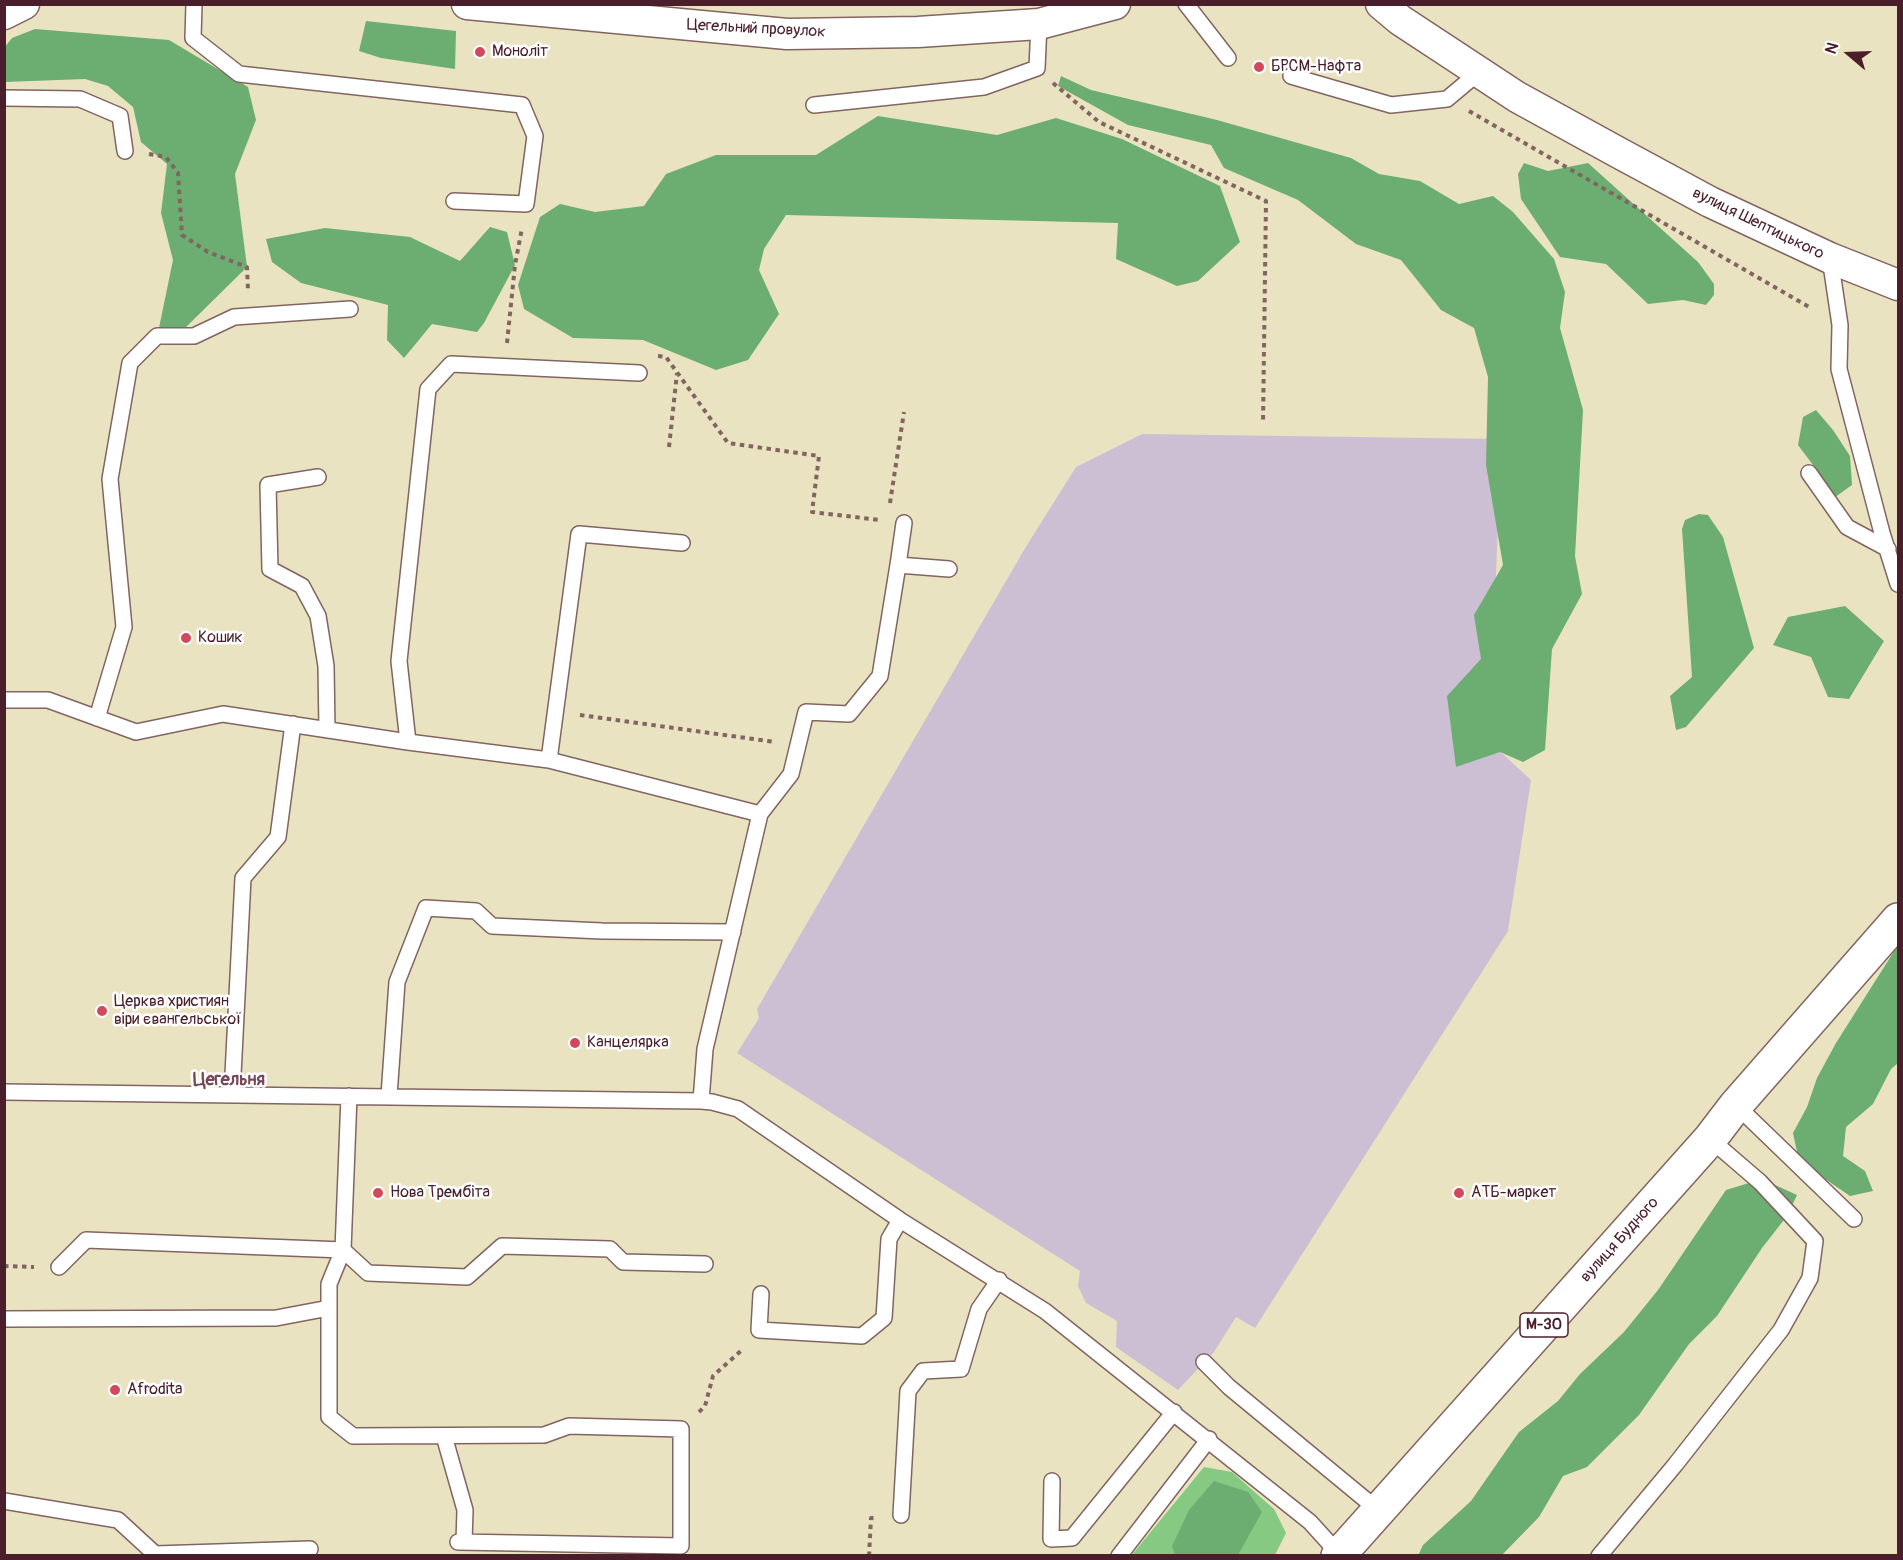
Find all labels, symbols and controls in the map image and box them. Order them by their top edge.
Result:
street label: Цегельний провулок [686,16,826,42]
north arrow [1819,24,1879,84]
text: N [1821,40,1843,57]
place label: Моноліт [492,42,548,62]
marker: Моноліт [473,45,487,59]
place label: БРСМ-Нафта [1271,57,1361,77]
marker: БРСМ-Нафта [1252,60,1266,74]
street label: вулиця Шептицького [1689,184,1827,264]
place label: Кошик [198,628,242,648]
marker: Кошик [179,631,193,645]
place label: Церква християн віри євангельської [114,992,242,1030]
marker: Церква християн віри євангельської [95,1004,109,1018]
place label: Канцелярка [587,1033,669,1053]
marker: Канцелярка [568,1036,582,1050]
district label: Цегельня [193,1069,265,1091]
place label: Нова Трембіта [390,1183,490,1203]
place label: АТБ-маркет [1471,1183,1556,1203]
marker: Нова Трембіта [371,1186,385,1200]
marker: АТБ-маркет [1452,1186,1466,1200]
street label: вулиця Будного [1577,1193,1663,1287]
road number: М-30 [1520,1313,1568,1337]
place label: Afrodita [127,1380,182,1400]
marker: Afrodita [108,1383,122,1397]

